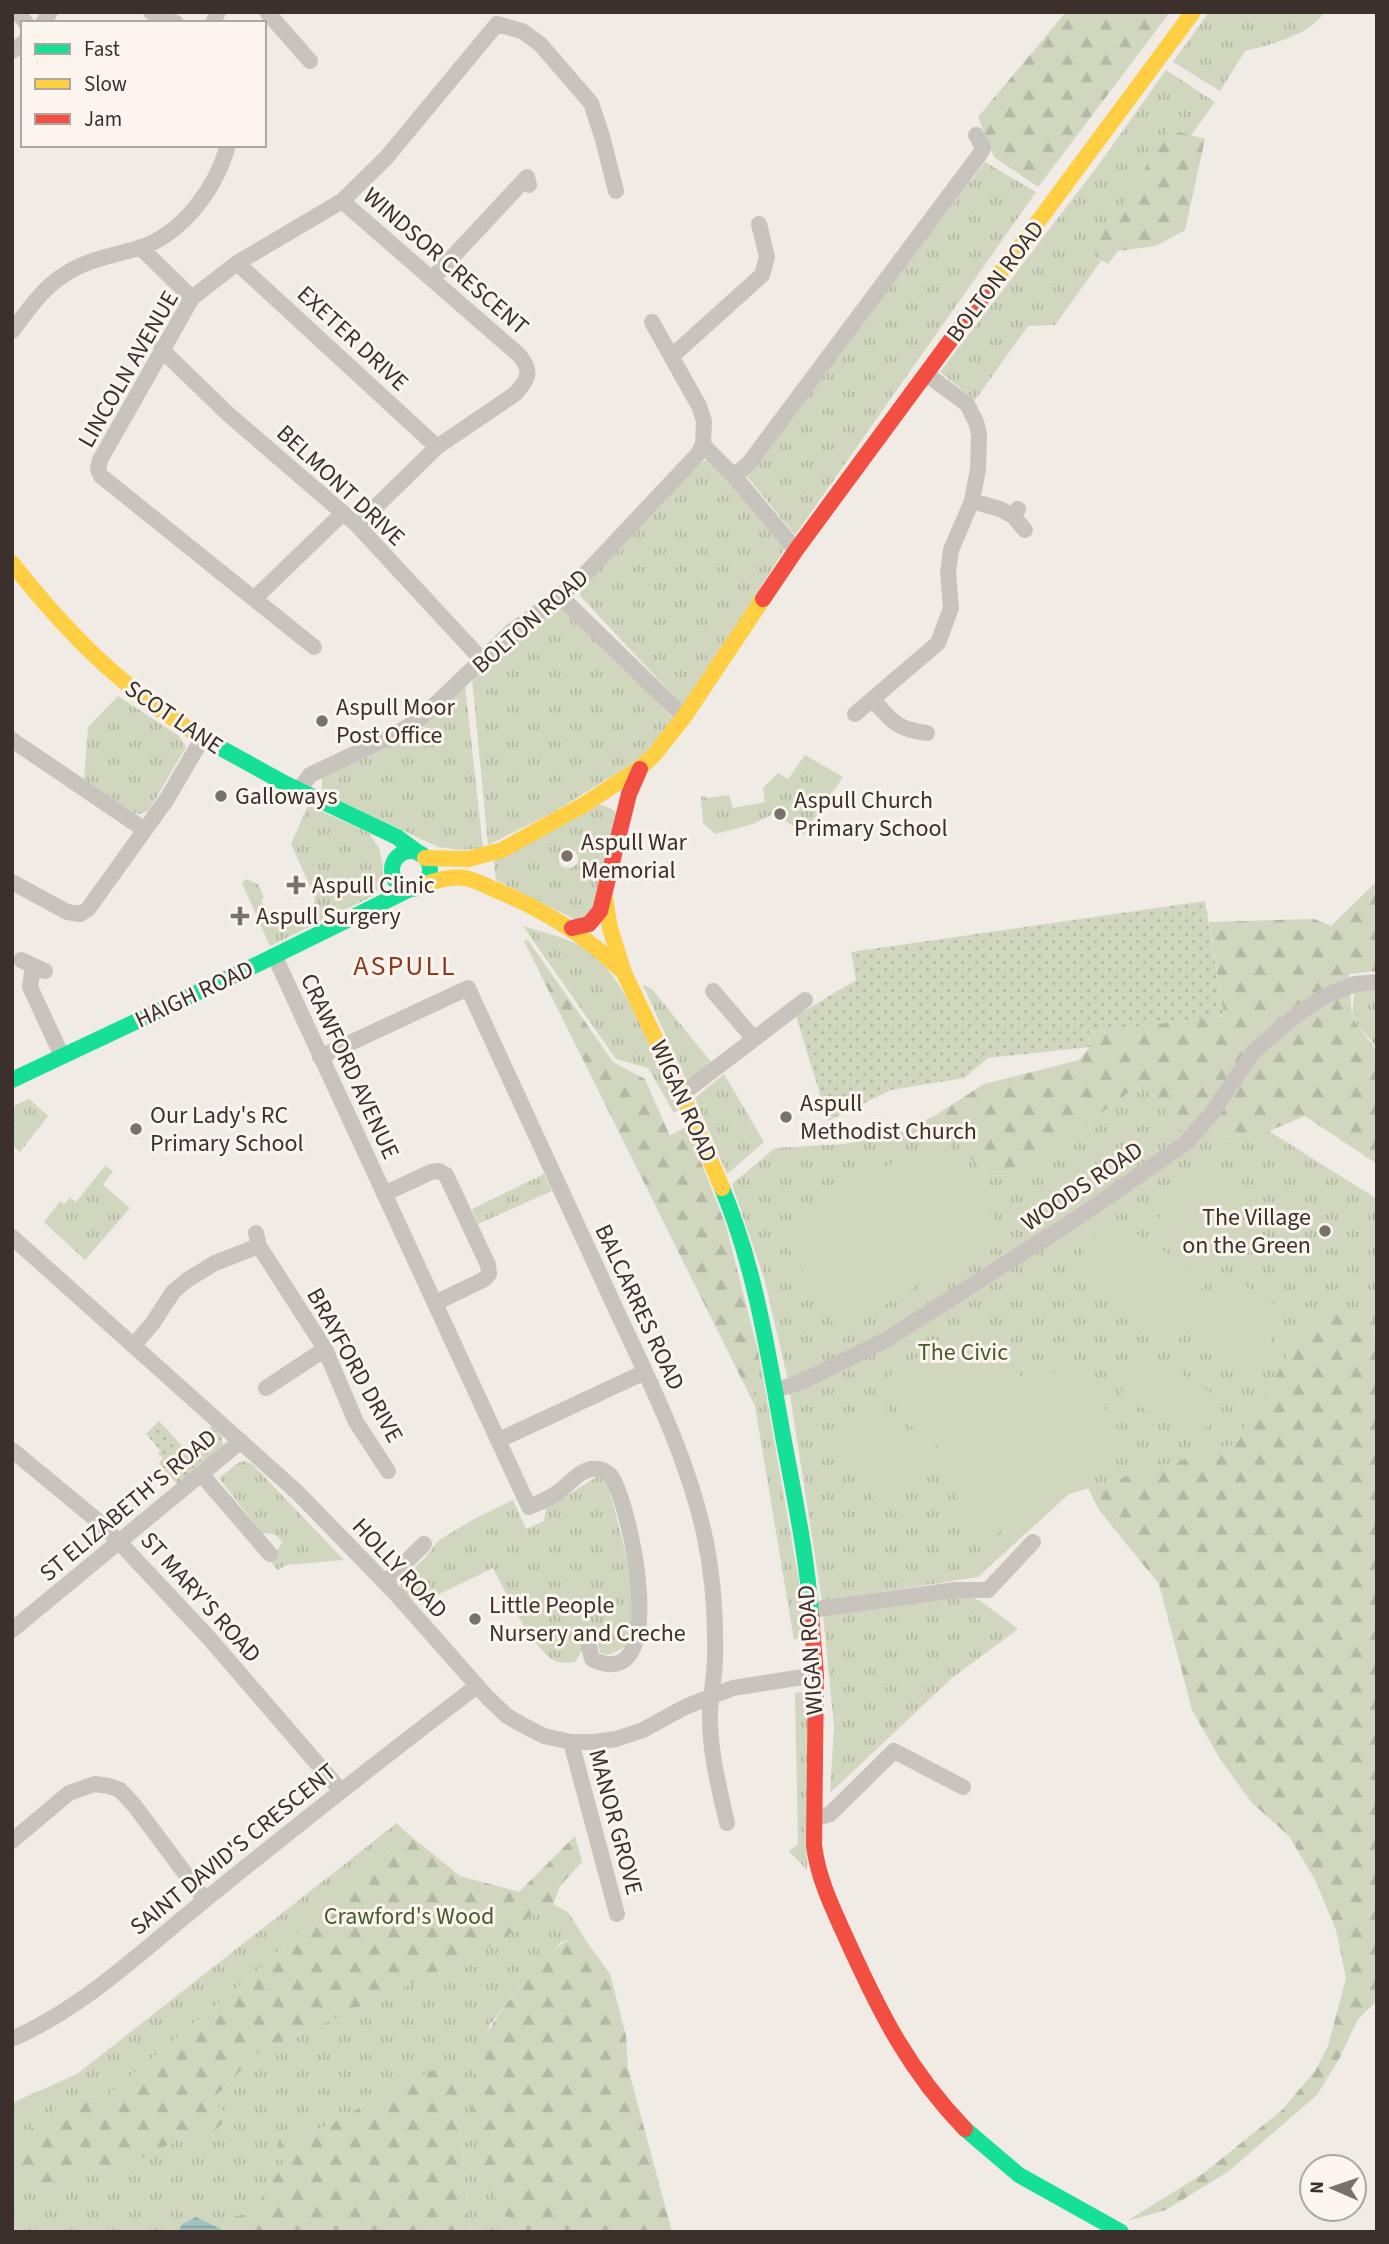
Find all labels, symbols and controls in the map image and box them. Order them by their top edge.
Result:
legend [21,21,266,147]
text: Fast [84,34,120,64]
text: Slow [84,69,127,99]
text: Jam [84,104,122,134]
street label: WINDSOR CRESCENT [355,179,537,344]
street label: BOLTON ROAD [938,213,1053,350]
street label: EXETER DRIVE [289,277,416,399]
street label: LINCOLN AVENUE [69,284,188,454]
street label: BELMONT DRIVE [268,416,413,554]
street label: BOLTON ROAD [464,561,596,682]
street label: SCOT LANE [118,672,230,763]
place label: Aspull Moor Post Office [336,690,456,753]
marker: Aspull Moor Post Office [314,713,330,729]
place label: Galloways [235,779,337,814]
place label: Aspull Church Primary School [794,783,948,846]
marker: Galloways [213,788,229,804]
marker: Aspull Church Primary School [772,806,788,822]
place label: Aspull War Memorial [581,825,688,888]
marker: Aspull War Memorial [559,848,575,864]
place label: Aspull Clinic [312,868,435,903]
marker: Aspull Clinic [286,875,306,895]
place label: Aspull Surgery [256,899,401,934]
marker: Aspull Surgery [230,906,250,926]
district label: ASPULL [353,946,457,986]
street label: HAIGH ROAD [129,952,259,1037]
street label: CRAWFORD AVENUE [291,968,408,1165]
street label: WIGAN ROAD [641,1035,726,1168]
place label: Aspull Methodist Church [800,1086,977,1149]
place label: Our Lady's RC Primary School [150,1098,304,1161]
marker: Aspull Methodist Church [778,1109,794,1125]
marker: Our Lady's RC Primary School [128,1121,144,1137]
street label: WOODS ROAD [1014,1133,1150,1240]
place label: The Village on the Green [1182,1200,1311,1263]
street label: BALCARRES ROAD [586,1218,693,1396]
marker: The Village on the Green [1317,1223,1333,1239]
street label: BRAYFORD DRIVE [297,1281,412,1449]
park label: The Civic [918,1335,1008,1370]
street label: ST ELIZABETH'S ROAD [32,1421,225,1590]
street label: HOLLY ROAD [344,1510,456,1627]
street label: ST MARY'S ROAD [132,1524,269,1671]
street label: WIGAN ROAD [788,1584,833,1716]
place label: Little People Nursery and Creche [489,1588,686,1651]
marker: Little People Nursery and Creche [467,1611,483,1627]
street label: MANOR GROVE [579,1745,652,1899]
street label: SAINT DAVID'S CRESCENT [122,1755,344,1944]
park label: Crawford's Wood [324,1899,494,1934]
north arrow [1298,2153,1368,2223]
text: N [1304,2181,1331,2194]

